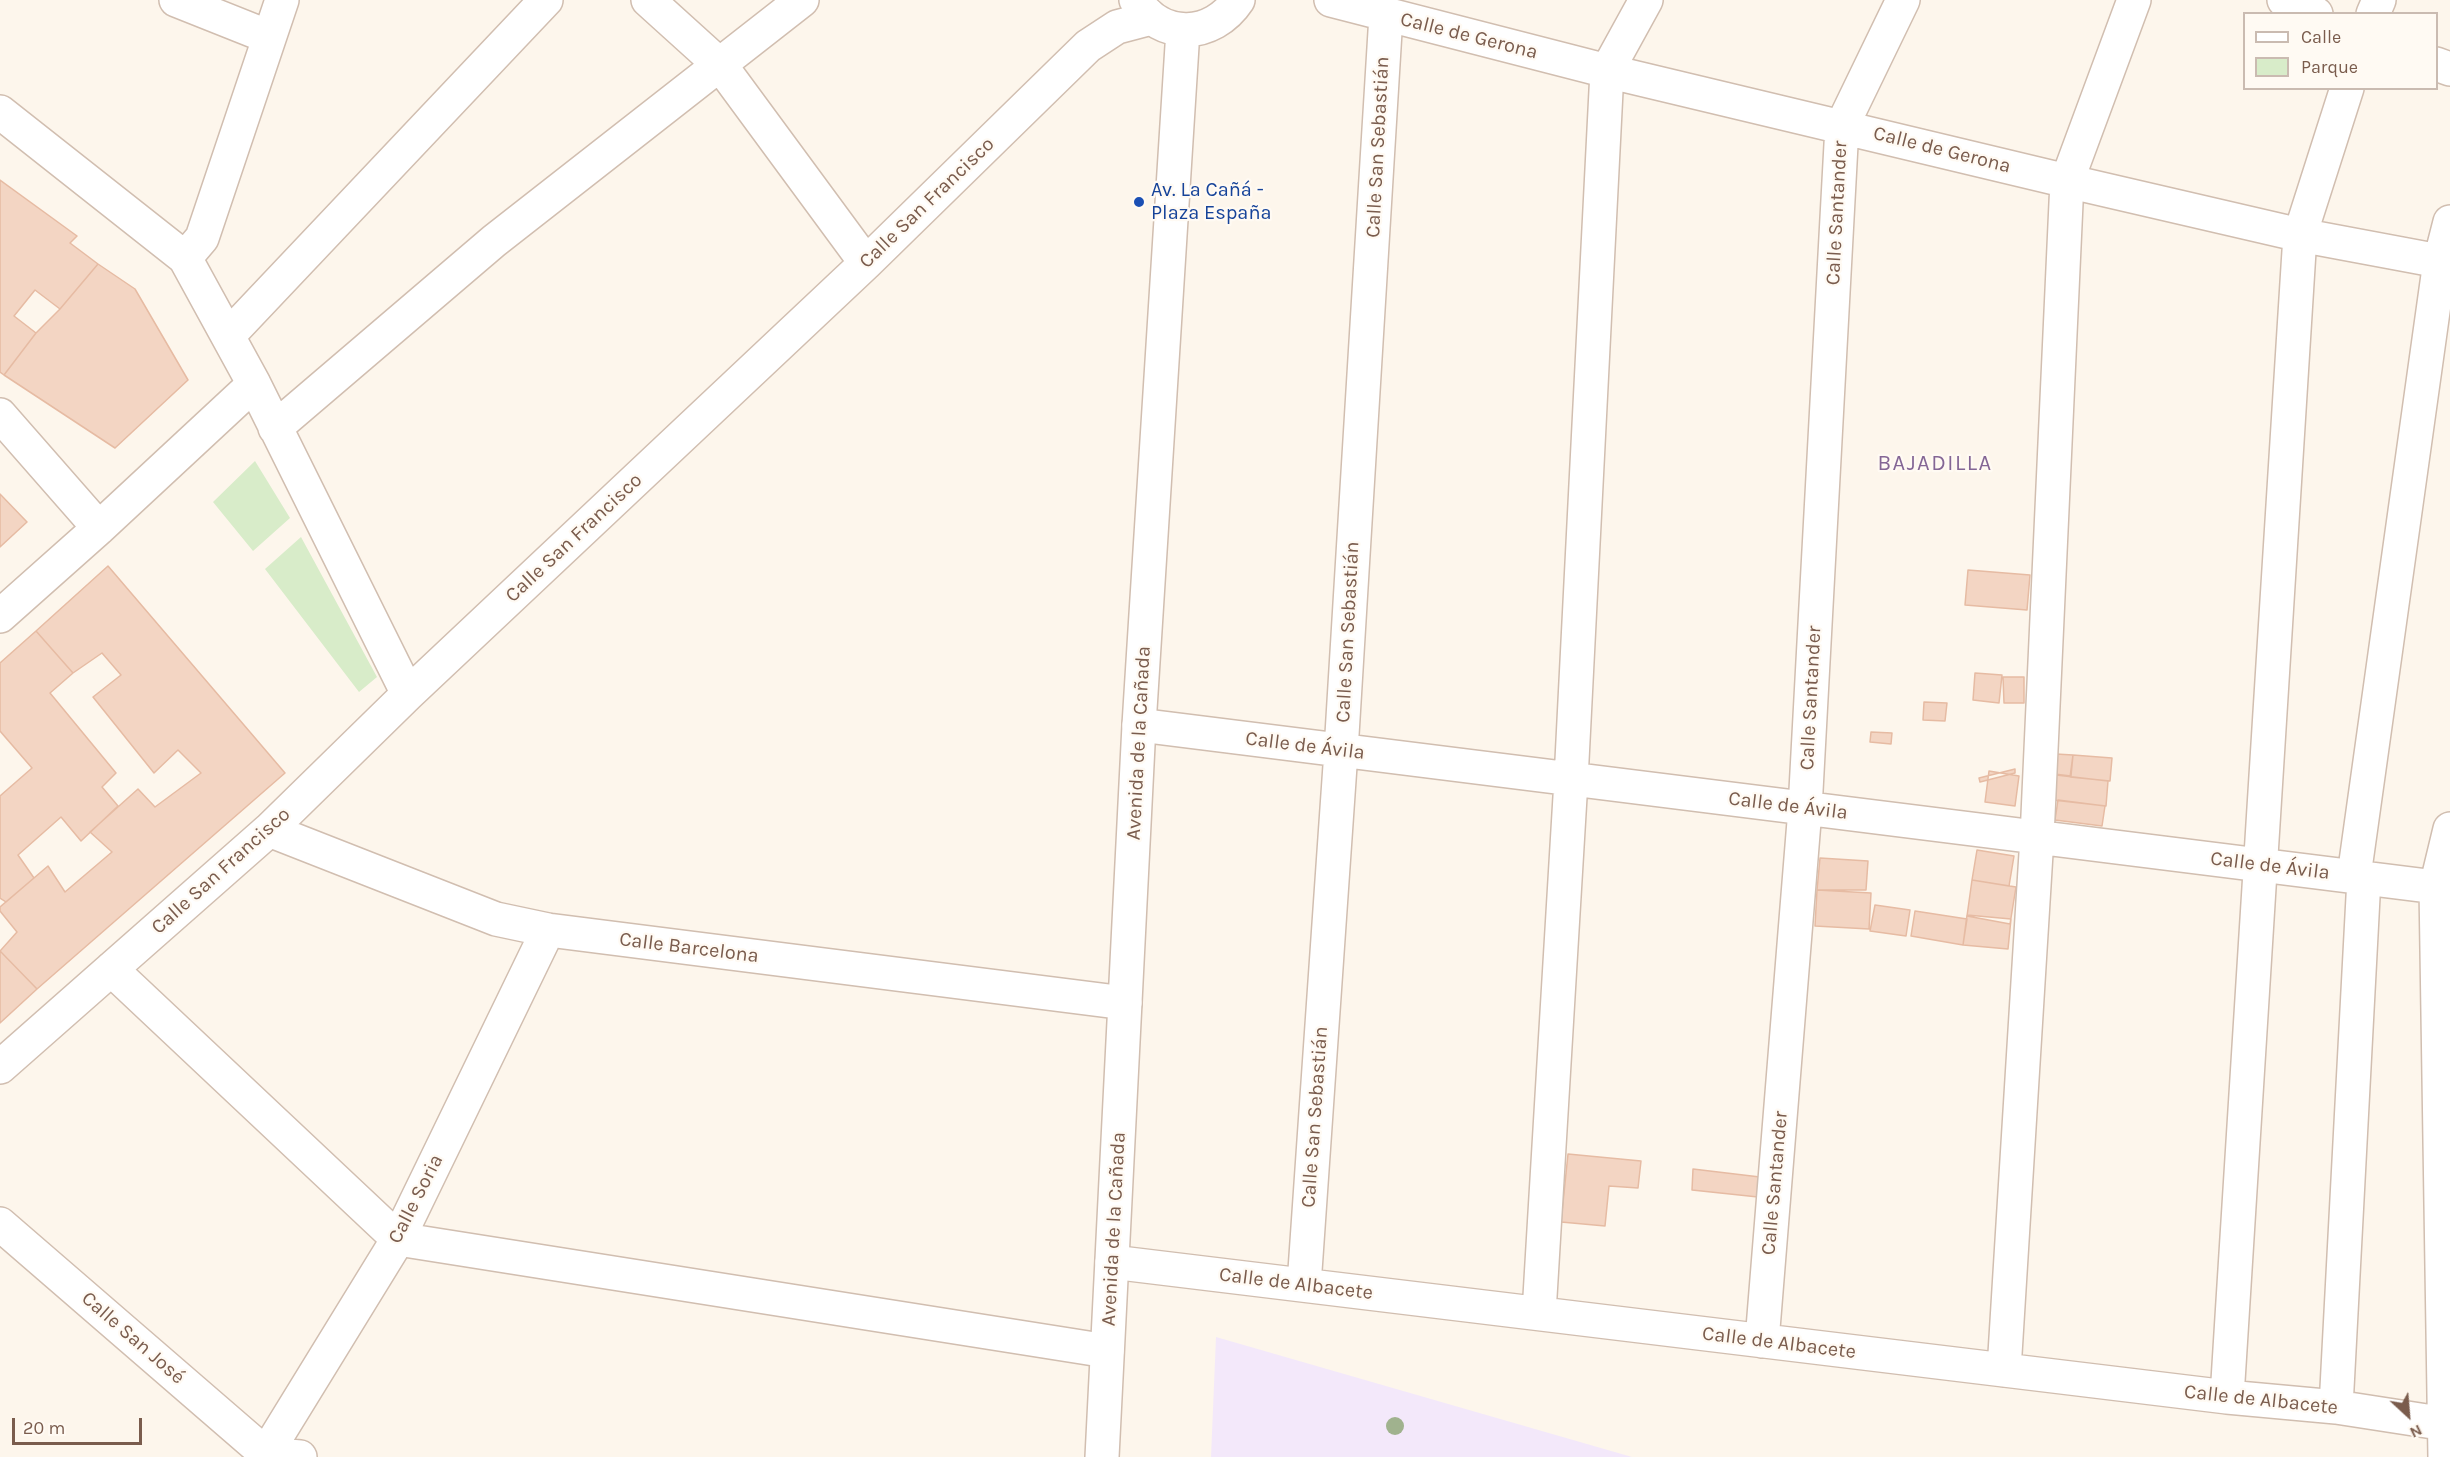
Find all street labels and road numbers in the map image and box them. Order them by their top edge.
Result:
street label: Calle de Gerona [1398,7,1540,65]
street label: Calle San Sebastián [1361,56,1395,238]
street label: Calle de Gerona [1871,121,2013,179]
street label: Calle San Francisco [855,132,999,274]
street label: Calle Santander [1821,140,1853,286]
street label: Calle San Francisco [501,468,647,608]
street label: Calle San Sebastián [1331,541,1365,723]
street label: Calle Santander [1795,625,1827,771]
street label: Avenida de la Cañada [1122,645,1156,841]
street label: Calle de Ávila [1244,727,1366,765]
street label: Calle de Ávila [1727,787,1849,825]
street label: Calle San Francisco [147,802,295,940]
street label: Calle de Ávila [2209,847,2331,885]
street label: Calle Barcelona [618,928,760,968]
street label: Calle San Sebastián [1297,1026,1333,1208]
street label: Calle Santander [1757,1110,1793,1256]
street label: Avenida de la Cañada [1097,1131,1131,1327]
street label: Calle Soria [383,1150,449,1248]
street label: Calle de Albacete [1218,1263,1374,1305]
street label: Calle San José [76,1287,190,1389]
street label: Calle de Albacete [1701,1322,1857,1364]
street label: Calle de Albacete [2183,1380,2339,1420]

